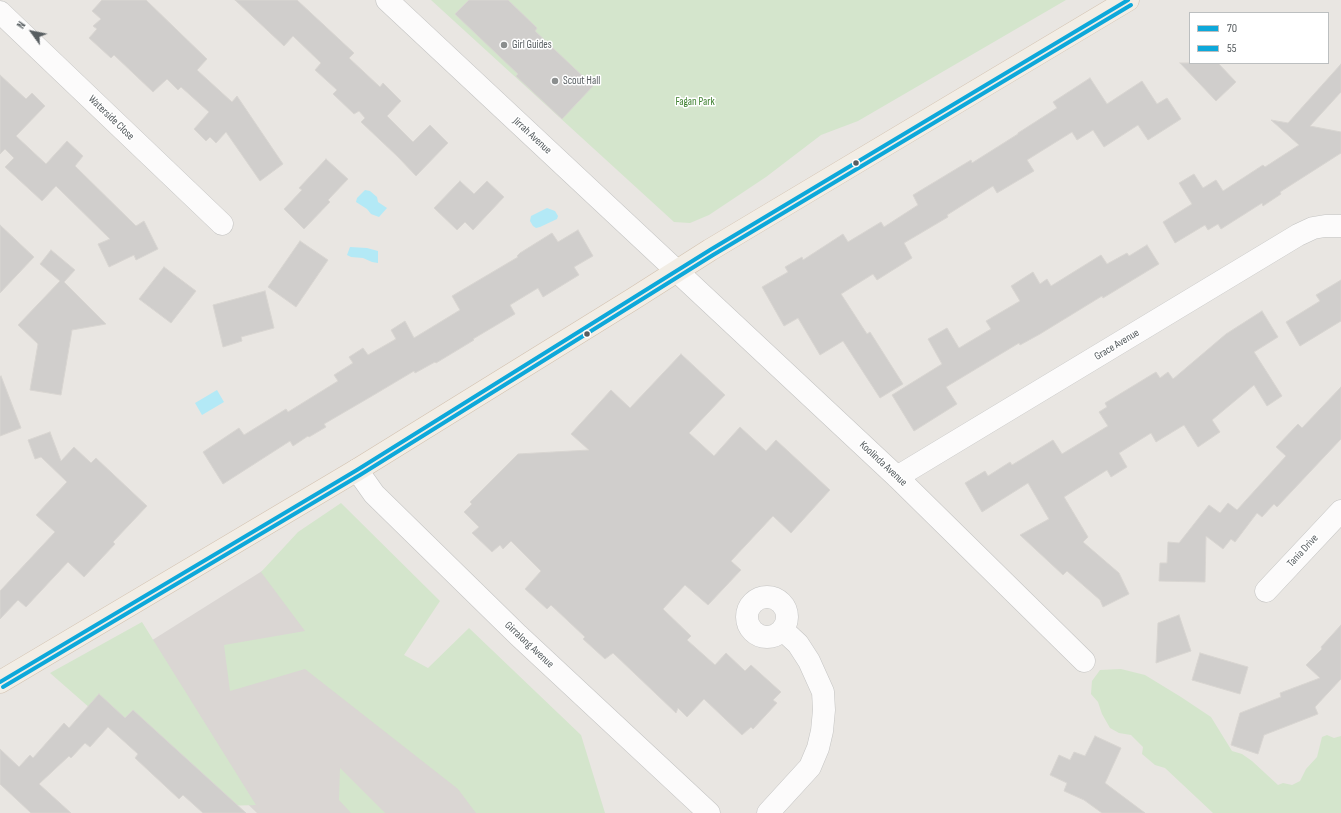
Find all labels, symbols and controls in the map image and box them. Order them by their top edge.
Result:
north arrow [12,12,52,52]
legend [1189,12,1329,64]
text: N [14,19,29,31]
text: 70 [1227,21,1237,36]
place label: Girl Guides [512,38,552,52]
marker: Girl Guides [499,40,509,50]
text: 55 [1227,41,1237,56]
place label: Scout Hall [563,74,600,88]
marker: Scout Hall [550,76,560,86]
street label: Waterside Close [85,93,137,143]
park label: Fagan Park [675,95,715,109]
street label: Jirrah Avenue [510,115,554,157]
unlabelled marker [851,158,861,168]
street label: Grace Avenue [1092,326,1142,364]
unlabelled marker [582,329,592,339]
street label: Koolinda Avenue [856,439,910,489]
street label: Tania Drive [1285,532,1321,570]
street label: Girralong Avenue [502,619,556,671]

